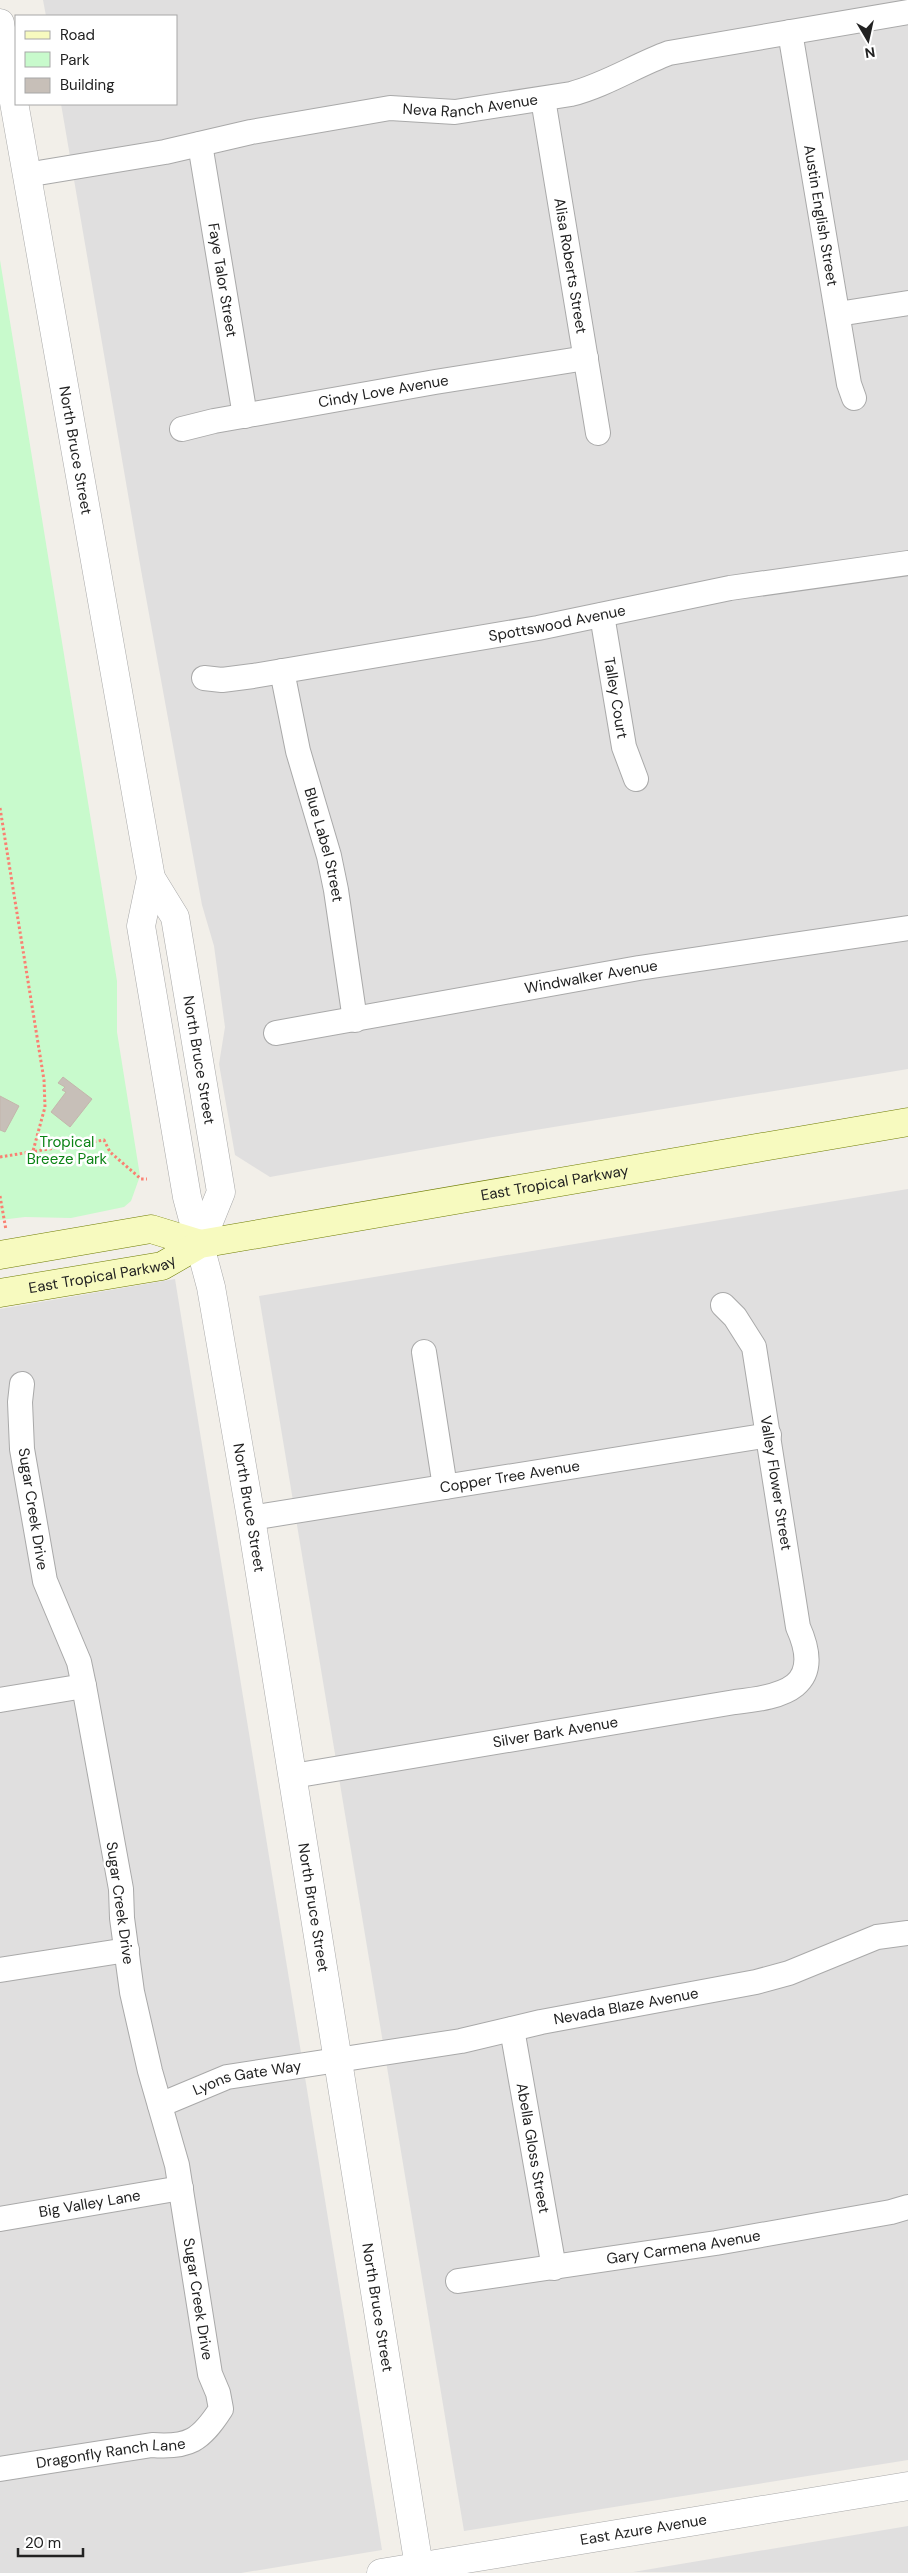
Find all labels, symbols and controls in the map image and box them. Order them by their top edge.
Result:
legend [15,15,178,105]
north arrow [843,15,893,65]
text: Road [60,25,95,45]
text: N [864,43,876,63]
text: Park [60,50,90,70]
text: Building [60,75,115,95]
street label: Neva Ranch Avenue [402,89,539,122]
street label: Austin English Street [799,143,842,288]
street label: Alisa Roberts Street [549,196,592,335]
street label: Faye Talor Street [203,222,242,339]
street label: Cindy Love Avenue [317,370,450,412]
street label: North Bruce Street [54,385,97,516]
street label: Spottswood Avenue [487,600,627,646]
street label: Talley Court [599,656,632,740]
street label: Blue Label Street [299,785,348,903]
street label: Windwalker Avenue [523,955,659,998]
street label: North Bruce Street [178,994,220,1126]
park label: Tropical Breeze Park [27,1132,108,1169]
street label: East Tropical Parkway [479,1160,631,1205]
street label: East Tropical Parkway [27,1250,180,1298]
street label: Valley Flower Street [755,1414,797,1552]
street label: North Bruce Street [228,1442,270,1574]
street label: Sugar Creek Drive [13,1446,53,1572]
street label: Copper Tree Avenue [438,1455,581,1498]
street label: Silver Bark Avenue [491,1712,619,1752]
street label: Sugar Creek Drive [102,1840,138,1966]
street label: North Bruce Street [293,1842,334,1974]
street label: Nevada Blaze Avenue [552,1983,700,2029]
street label: Lyons Gate Way [190,2056,303,2100]
street label: Abella Gloss Street [512,2081,554,2215]
street label: Big Valley Lane [37,2185,142,2222]
street label: Gary Carmena Avenue [605,2225,762,2269]
street label: Sugar Creek Drive [178,2236,218,2362]
street label: North Bruce Street [357,2242,398,2373]
street label: Dragonfly Ranch Lane [35,2433,187,2473]
street label: East Azure Avenue [579,2509,708,2550]
scale bar [18,2526,82,2558]
text: 20 m [25,2533,61,2553]

